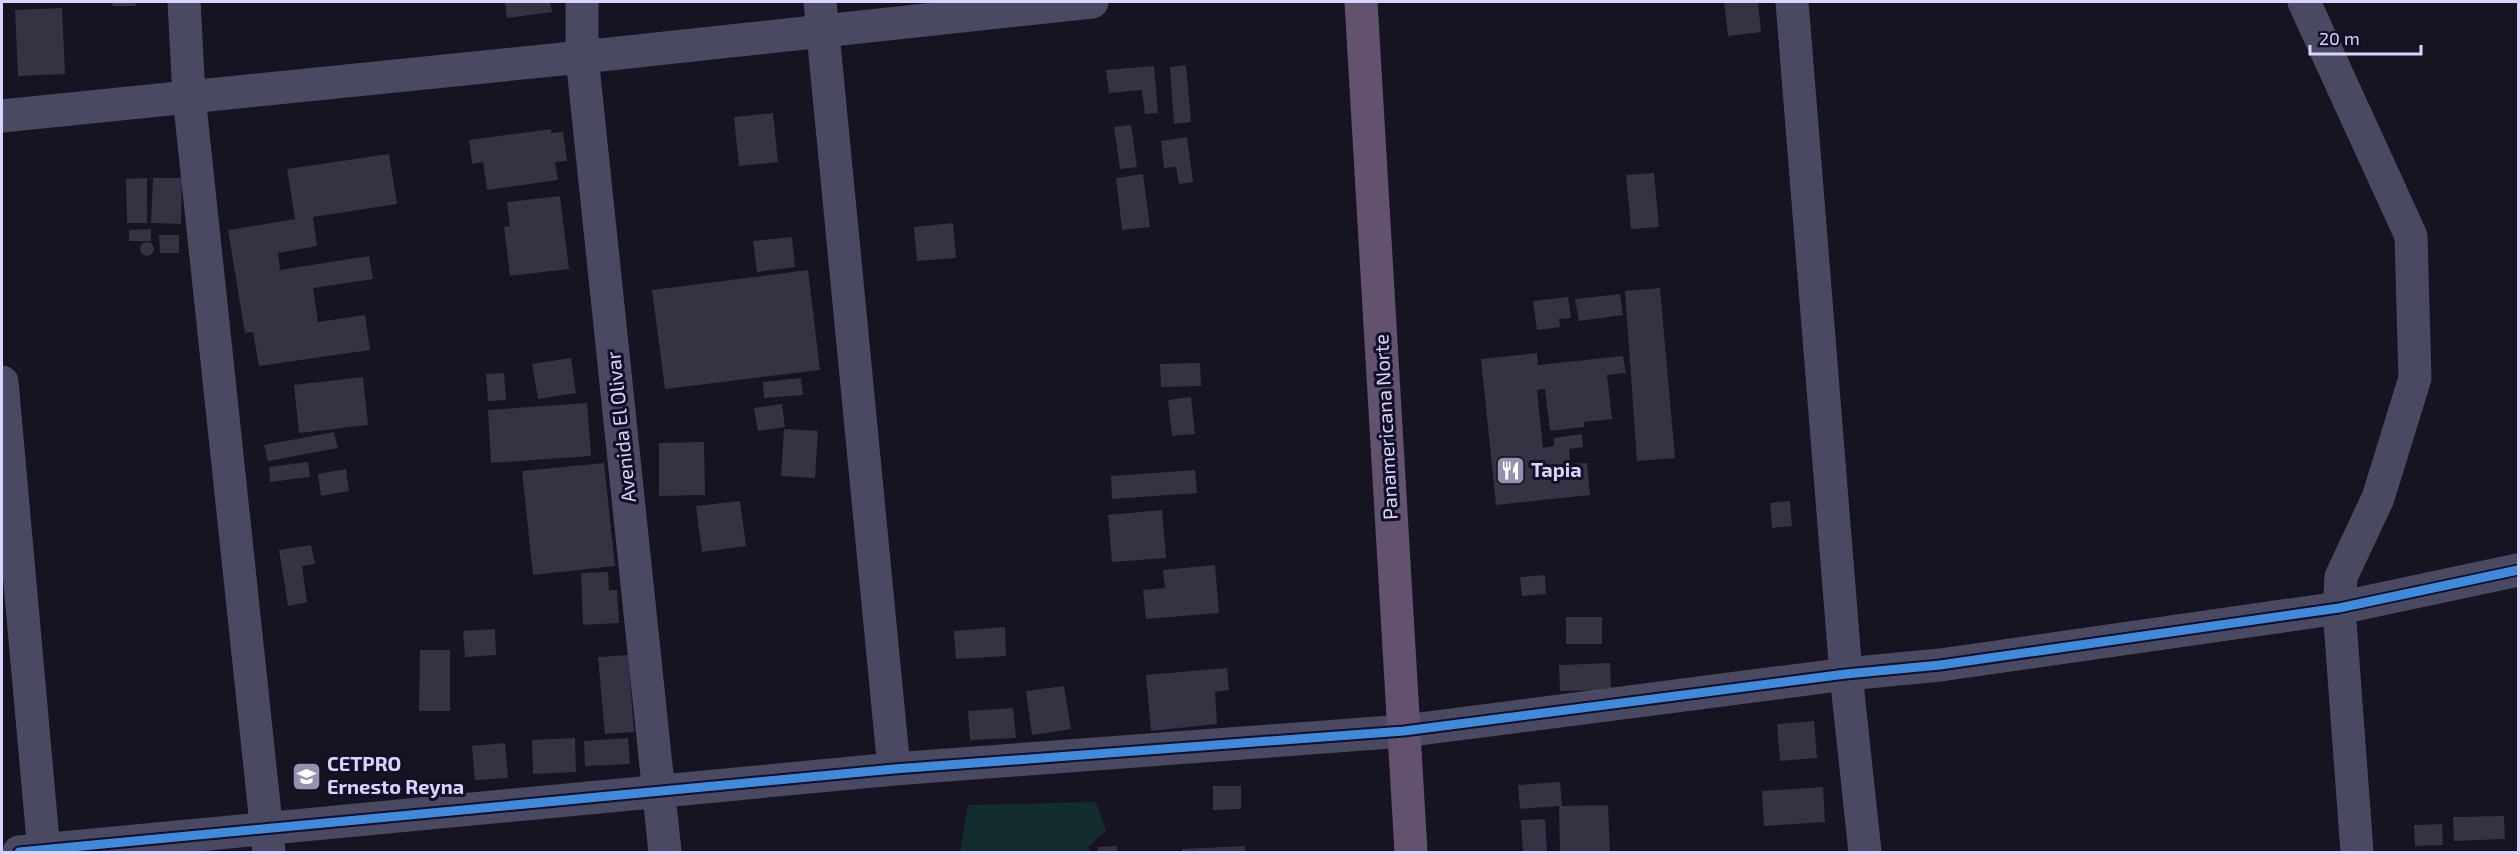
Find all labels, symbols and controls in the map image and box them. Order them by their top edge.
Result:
scale bar [2310,18,2421,56]
text: 20 m [2319,27,2360,49]
street label: Panamericana Norte [1368,333,1402,521]
street label: Avenida El Olivar [600,350,640,504]
restaurant icon: Tapia [1494,454,1526,486]
place label: Tapia [1531,457,1582,481]
place label: CETPRO Ernesto Reyna [327,751,464,799]
school or university icon: CETPRO Ernesto Reyna [290,760,322,792]

